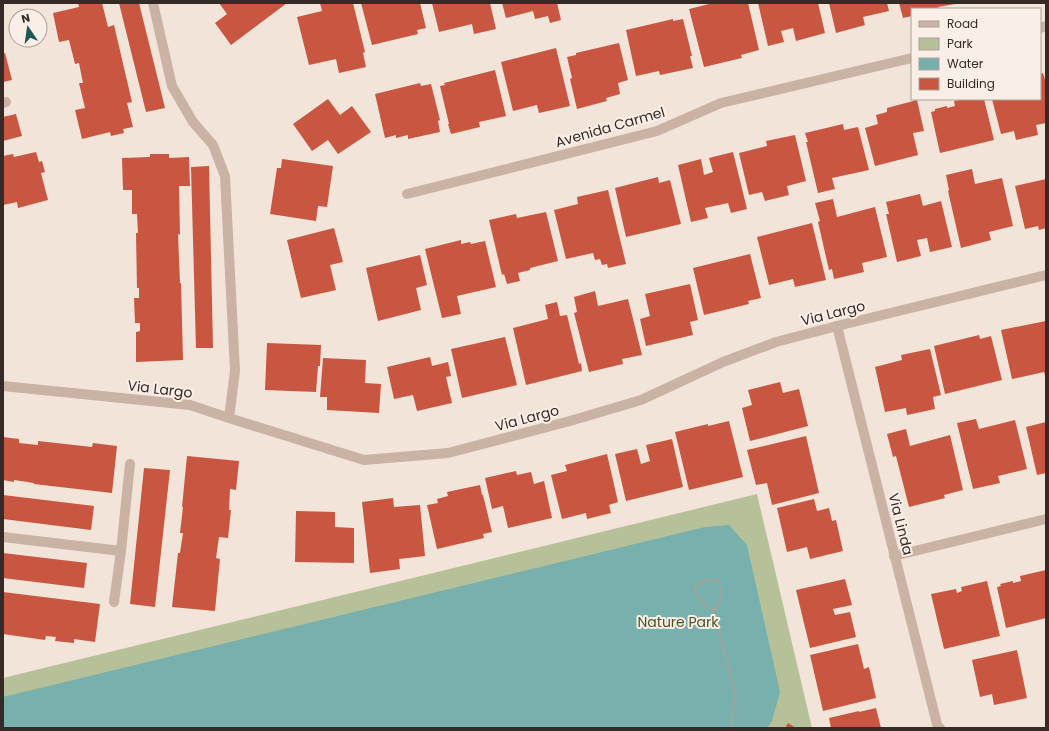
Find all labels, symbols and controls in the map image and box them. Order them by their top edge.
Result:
north arrow [8,8,48,48]
legend [911,8,1041,100]
text: N [20,10,32,27]
text: Road [947,15,978,32]
text: Park [947,35,974,52]
text: Water [947,55,984,72]
text: Building [947,75,995,92]
street label: Avenida Carmel [553,102,667,152]
street label: Via Largo [799,295,867,331]
street label: Via Largo [126,375,194,403]
street label: Via Largo [493,400,561,436]
street label: Via Linda [884,491,918,557]
park label: Nature Park [637,612,719,632]

